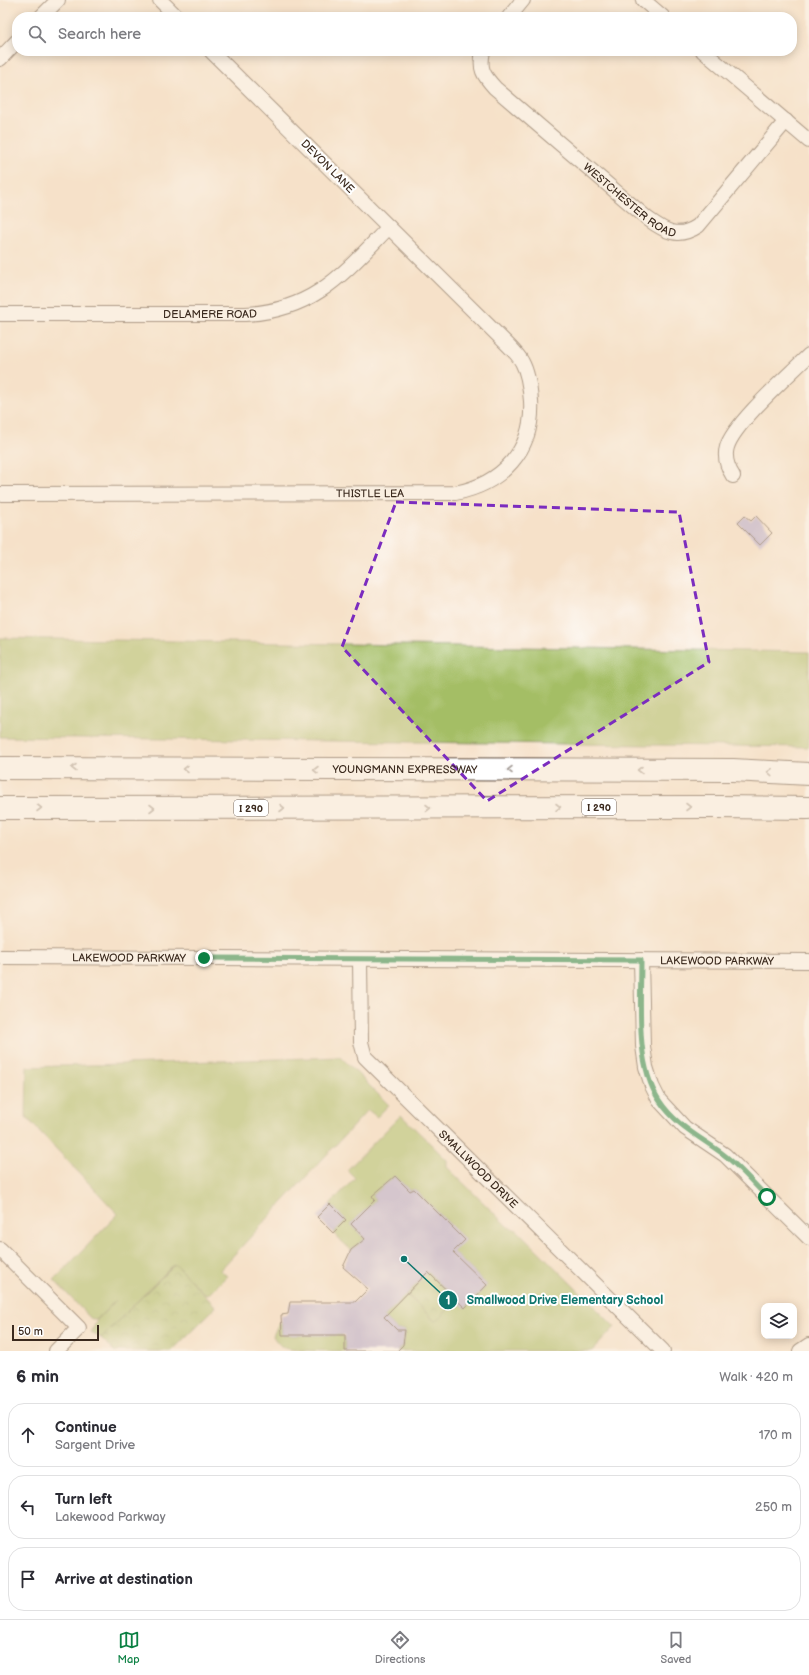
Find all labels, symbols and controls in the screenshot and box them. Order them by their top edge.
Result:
search box [12,12,797,56]
icon: search [26,23,48,45]
text: Search here [58,25,141,44]
street label: DEVON LANE [298,137,357,196]
street label: WESTCHESTER ROAD [580,161,677,240]
street label: DELAMERE ROAD [163,307,258,321]
street label: THISTLE LEA [336,487,404,500]
street label: YOUNGMANN EXPRESSWAY [332,763,478,776]
one-way arrow [71,764,77,772]
one-way arrow [183,765,189,773]
one-way arrow [313,766,319,774]
one-way arrow [507,766,513,774]
one-way arrow [637,766,643,774]
one-way arrow [767,768,773,777]
road number: I 290 [582,799,616,815]
road number: I 290 [234,800,268,816]
one-way arrow [555,803,561,811]
one-way arrow [685,803,691,811]
one-way arrow [36,804,42,812]
one-way arrow [149,804,155,812]
one-way arrow [279,804,285,812]
one-way arrow [425,804,431,812]
route end [195,949,213,967]
street label: LAKEWOOD PARKWAY [72,951,187,965]
street label: LAKEWOOD PARKWAY [660,954,775,968]
street label: SMALLWOOD DRIVE [436,1128,520,1211]
route start [758,1188,776,1206]
callout: Smallwood Drive Elementary School [438,1288,671,1312]
text: 1 [445,1293,451,1308]
text: Smallwood Drive Elementary School [467,1293,663,1308]
map controls [761,1303,797,1339]
button: layers [761,1303,797,1339]
scale bar [12,1323,99,1342]
text: 50 m [18,1325,43,1338]
text: 6 min [16,1367,59,1387]
text: Walk · 420 m [719,1369,793,1385]
text: Continue [55,1418,117,1437]
icon: ahead [17,1424,39,1446]
text: 170 m [759,1427,792,1443]
text: Sargent Drive [55,1437,135,1453]
text: Turn left [55,1490,112,1509]
icon: left [17,1496,39,1518]
text: 250 m [755,1499,792,1515]
text: Lakewood Parkway [55,1509,166,1525]
icon: arrive [17,1568,39,1590]
text: Arrive at destination [55,1570,193,1589]
tab: Map [118,1629,140,1666]
tab: Directions [375,1629,425,1666]
tab: Saved [661,1629,691,1666]

